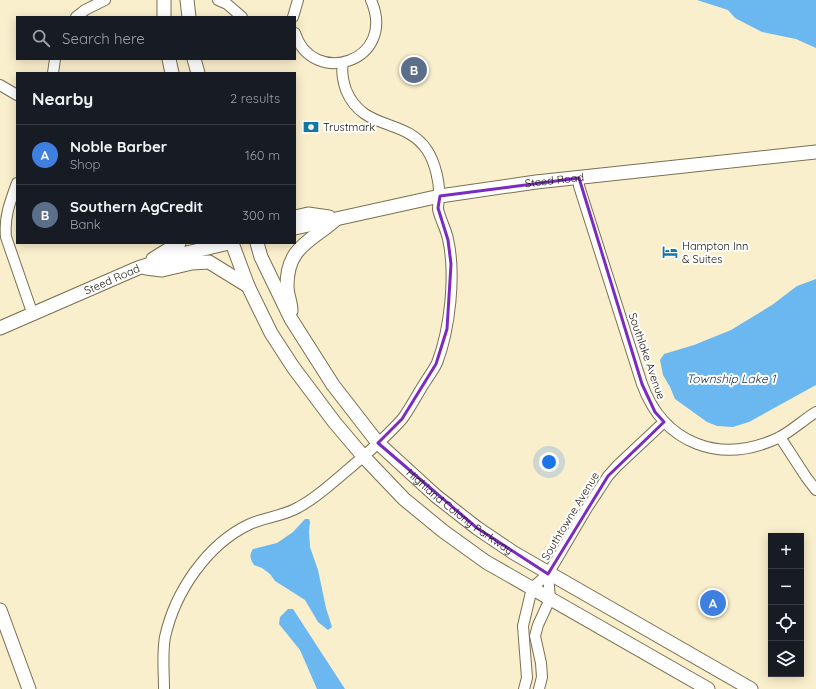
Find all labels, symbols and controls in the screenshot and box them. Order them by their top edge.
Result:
search box [16,16,296,60]
icon: search [30,27,52,49]
text: Search here [62,29,145,48]
pin: B [401,55,427,85]
text: Nearby [32,88,93,109]
text: 2 results [230,90,280,106]
bank icon: Trustmark [302,118,320,136]
place label: Trustmark [323,120,375,134]
text: Noble Barber [70,137,167,156]
text: A [41,147,49,163]
text: 160 m [245,147,280,163]
text: Shop [70,156,100,172]
street label: Steed Road [524,170,585,191]
text: Southern AgCredit [70,197,203,216]
text: B [41,207,49,223]
text: 300 m [242,207,280,223]
text: Bank [70,216,101,232]
place label: Hampton Inn & Suites [682,239,748,266]
hotel icon: Hampton Inn & Suites [661,243,679,261]
street label: Steed Road [82,261,142,298]
street label: Southlake Avenue [626,311,668,401]
water label: Township Lake 1 [687,371,777,386]
your location [539,452,559,472]
street label: Highland Colony Parkway [404,466,516,557]
street label: Southtowne Avenue [538,469,602,563]
map controls [768,533,804,677]
button: + [768,533,804,569]
button: − [768,569,804,605]
pin: A [700,588,726,618]
button: locate [768,605,804,641]
button: layers [768,641,804,677]

